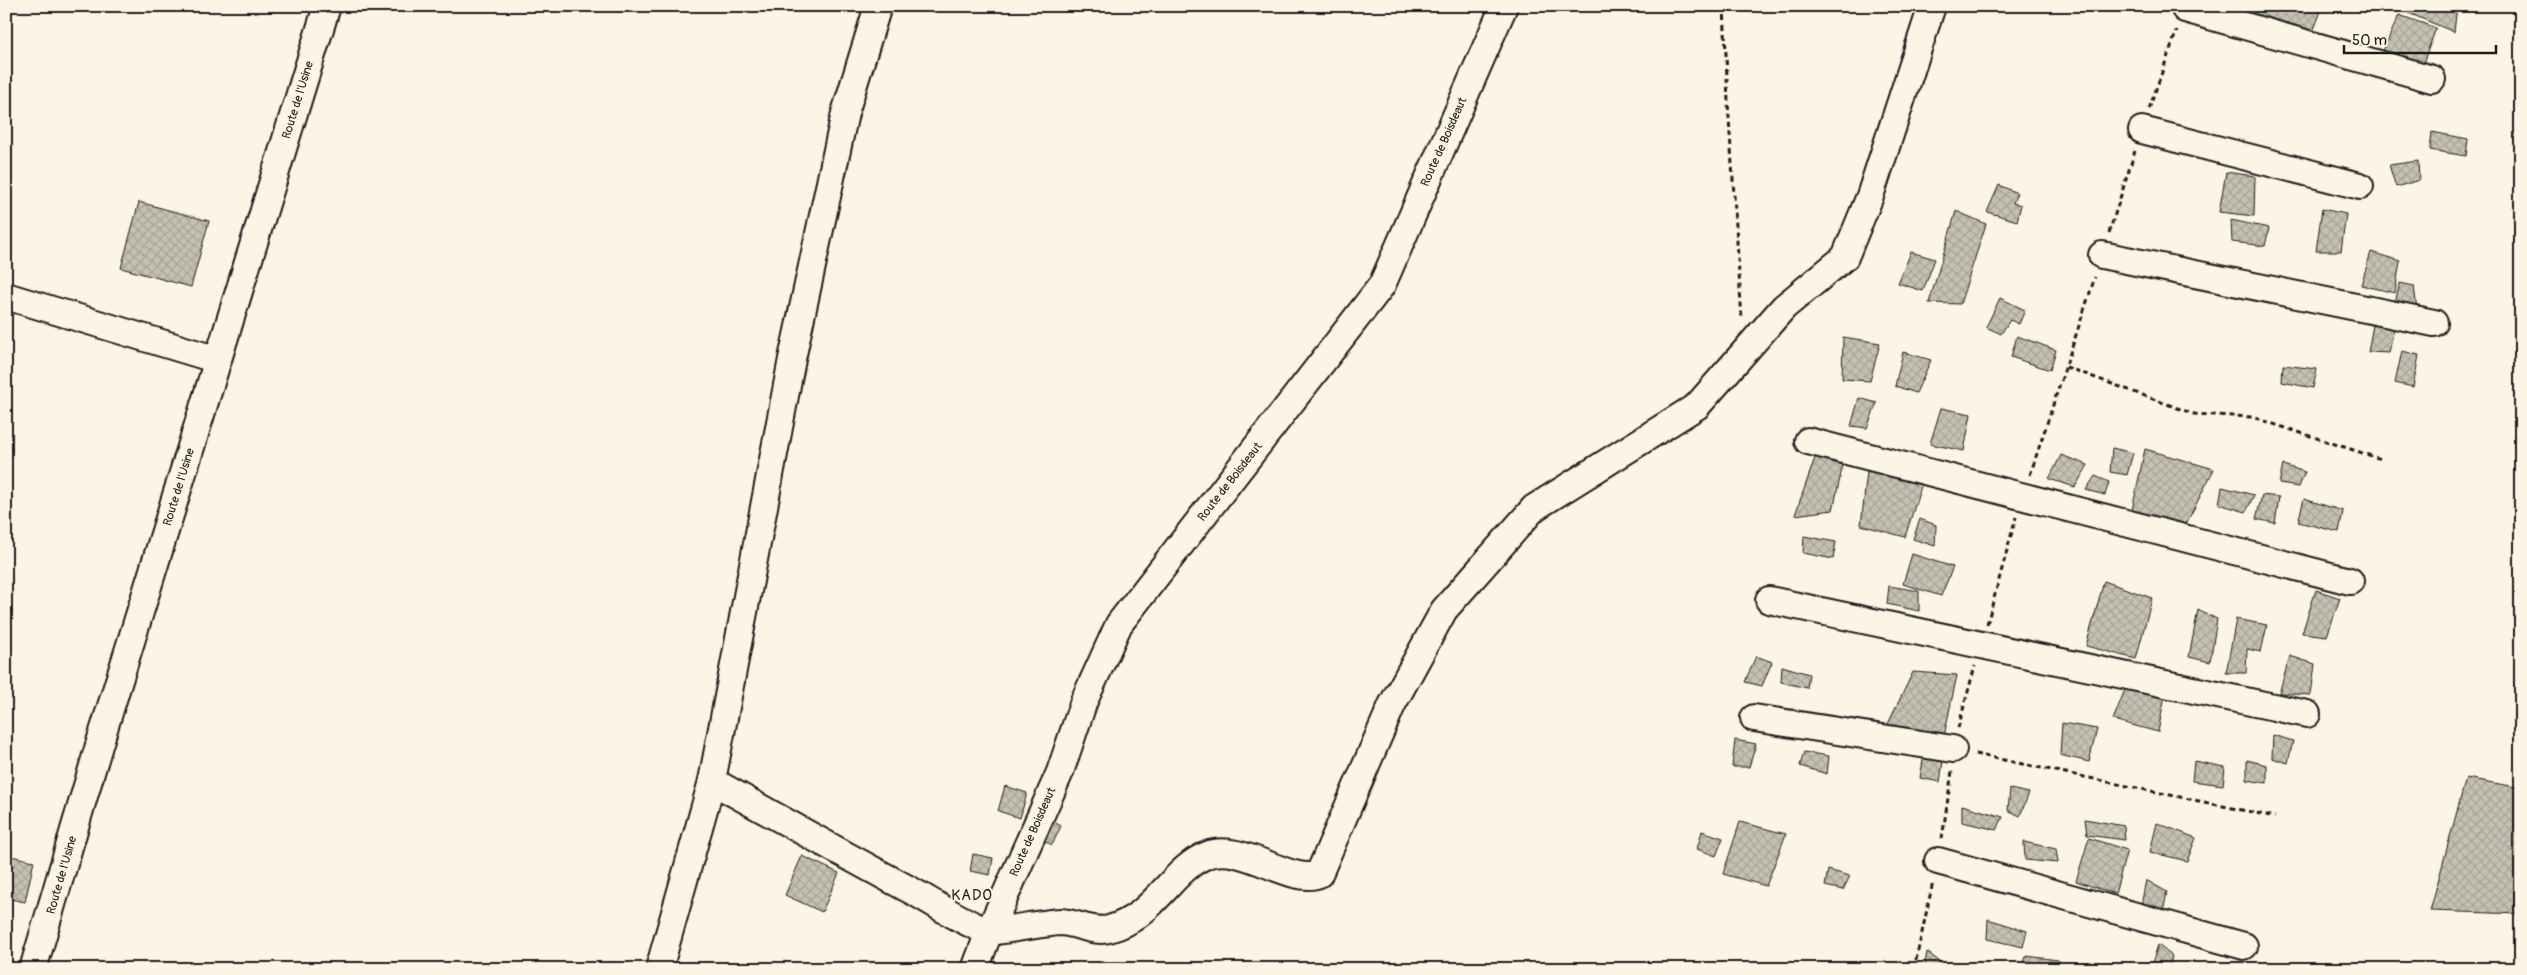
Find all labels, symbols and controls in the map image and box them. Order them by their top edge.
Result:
scale bar [2344,22,2497,54]
text: 50 m [2352,31,2387,50]
street label: Route de l'Usine [279,59,317,141]
street label: Route de Boisdeaut [1418,95,1470,189]
street label: Route de Boisdeaut [1194,439,1266,525]
street label: Route de l'Usine [160,446,198,528]
street label: Route de Boisdeaut [1007,785,1059,879]
street label: Route de l'Usine [44,834,80,916]
district label: KADO [951,886,993,905]

